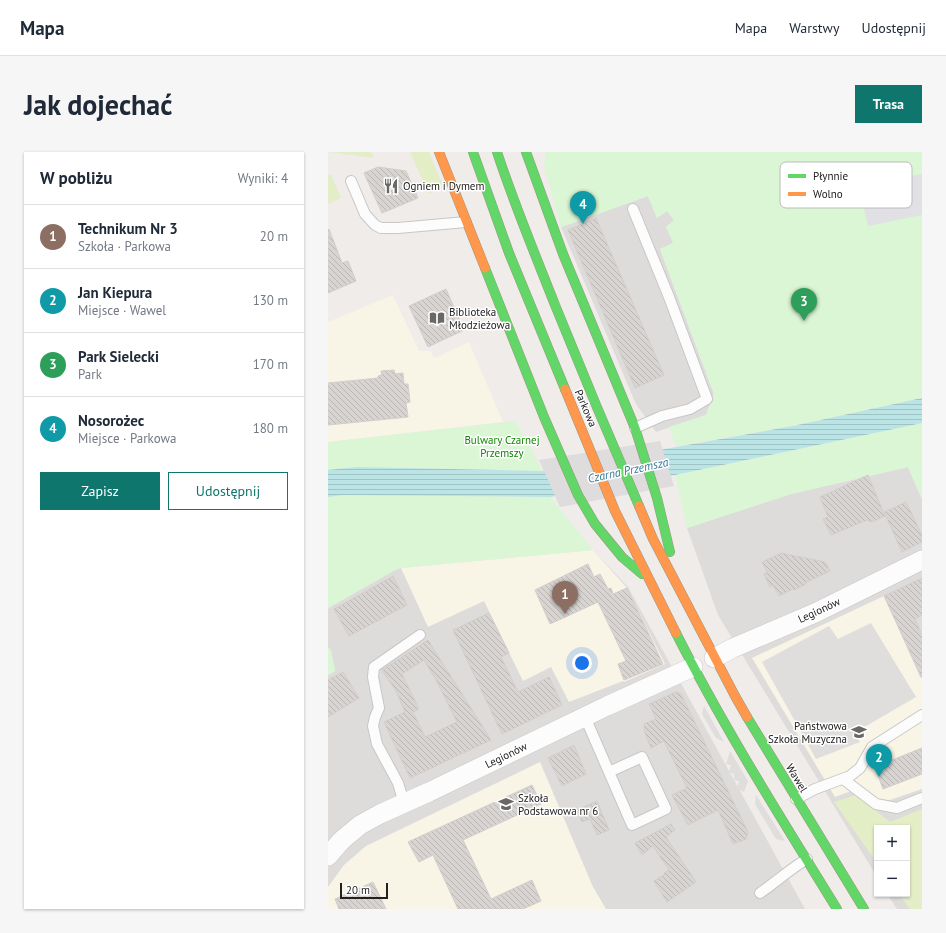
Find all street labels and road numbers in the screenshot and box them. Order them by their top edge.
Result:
street label: Parkowa [572,387,600,429]
street label: Legionów [796,594,842,626]
street label: Legionów [483,739,529,771]
street label: Wawel [783,761,811,796]

